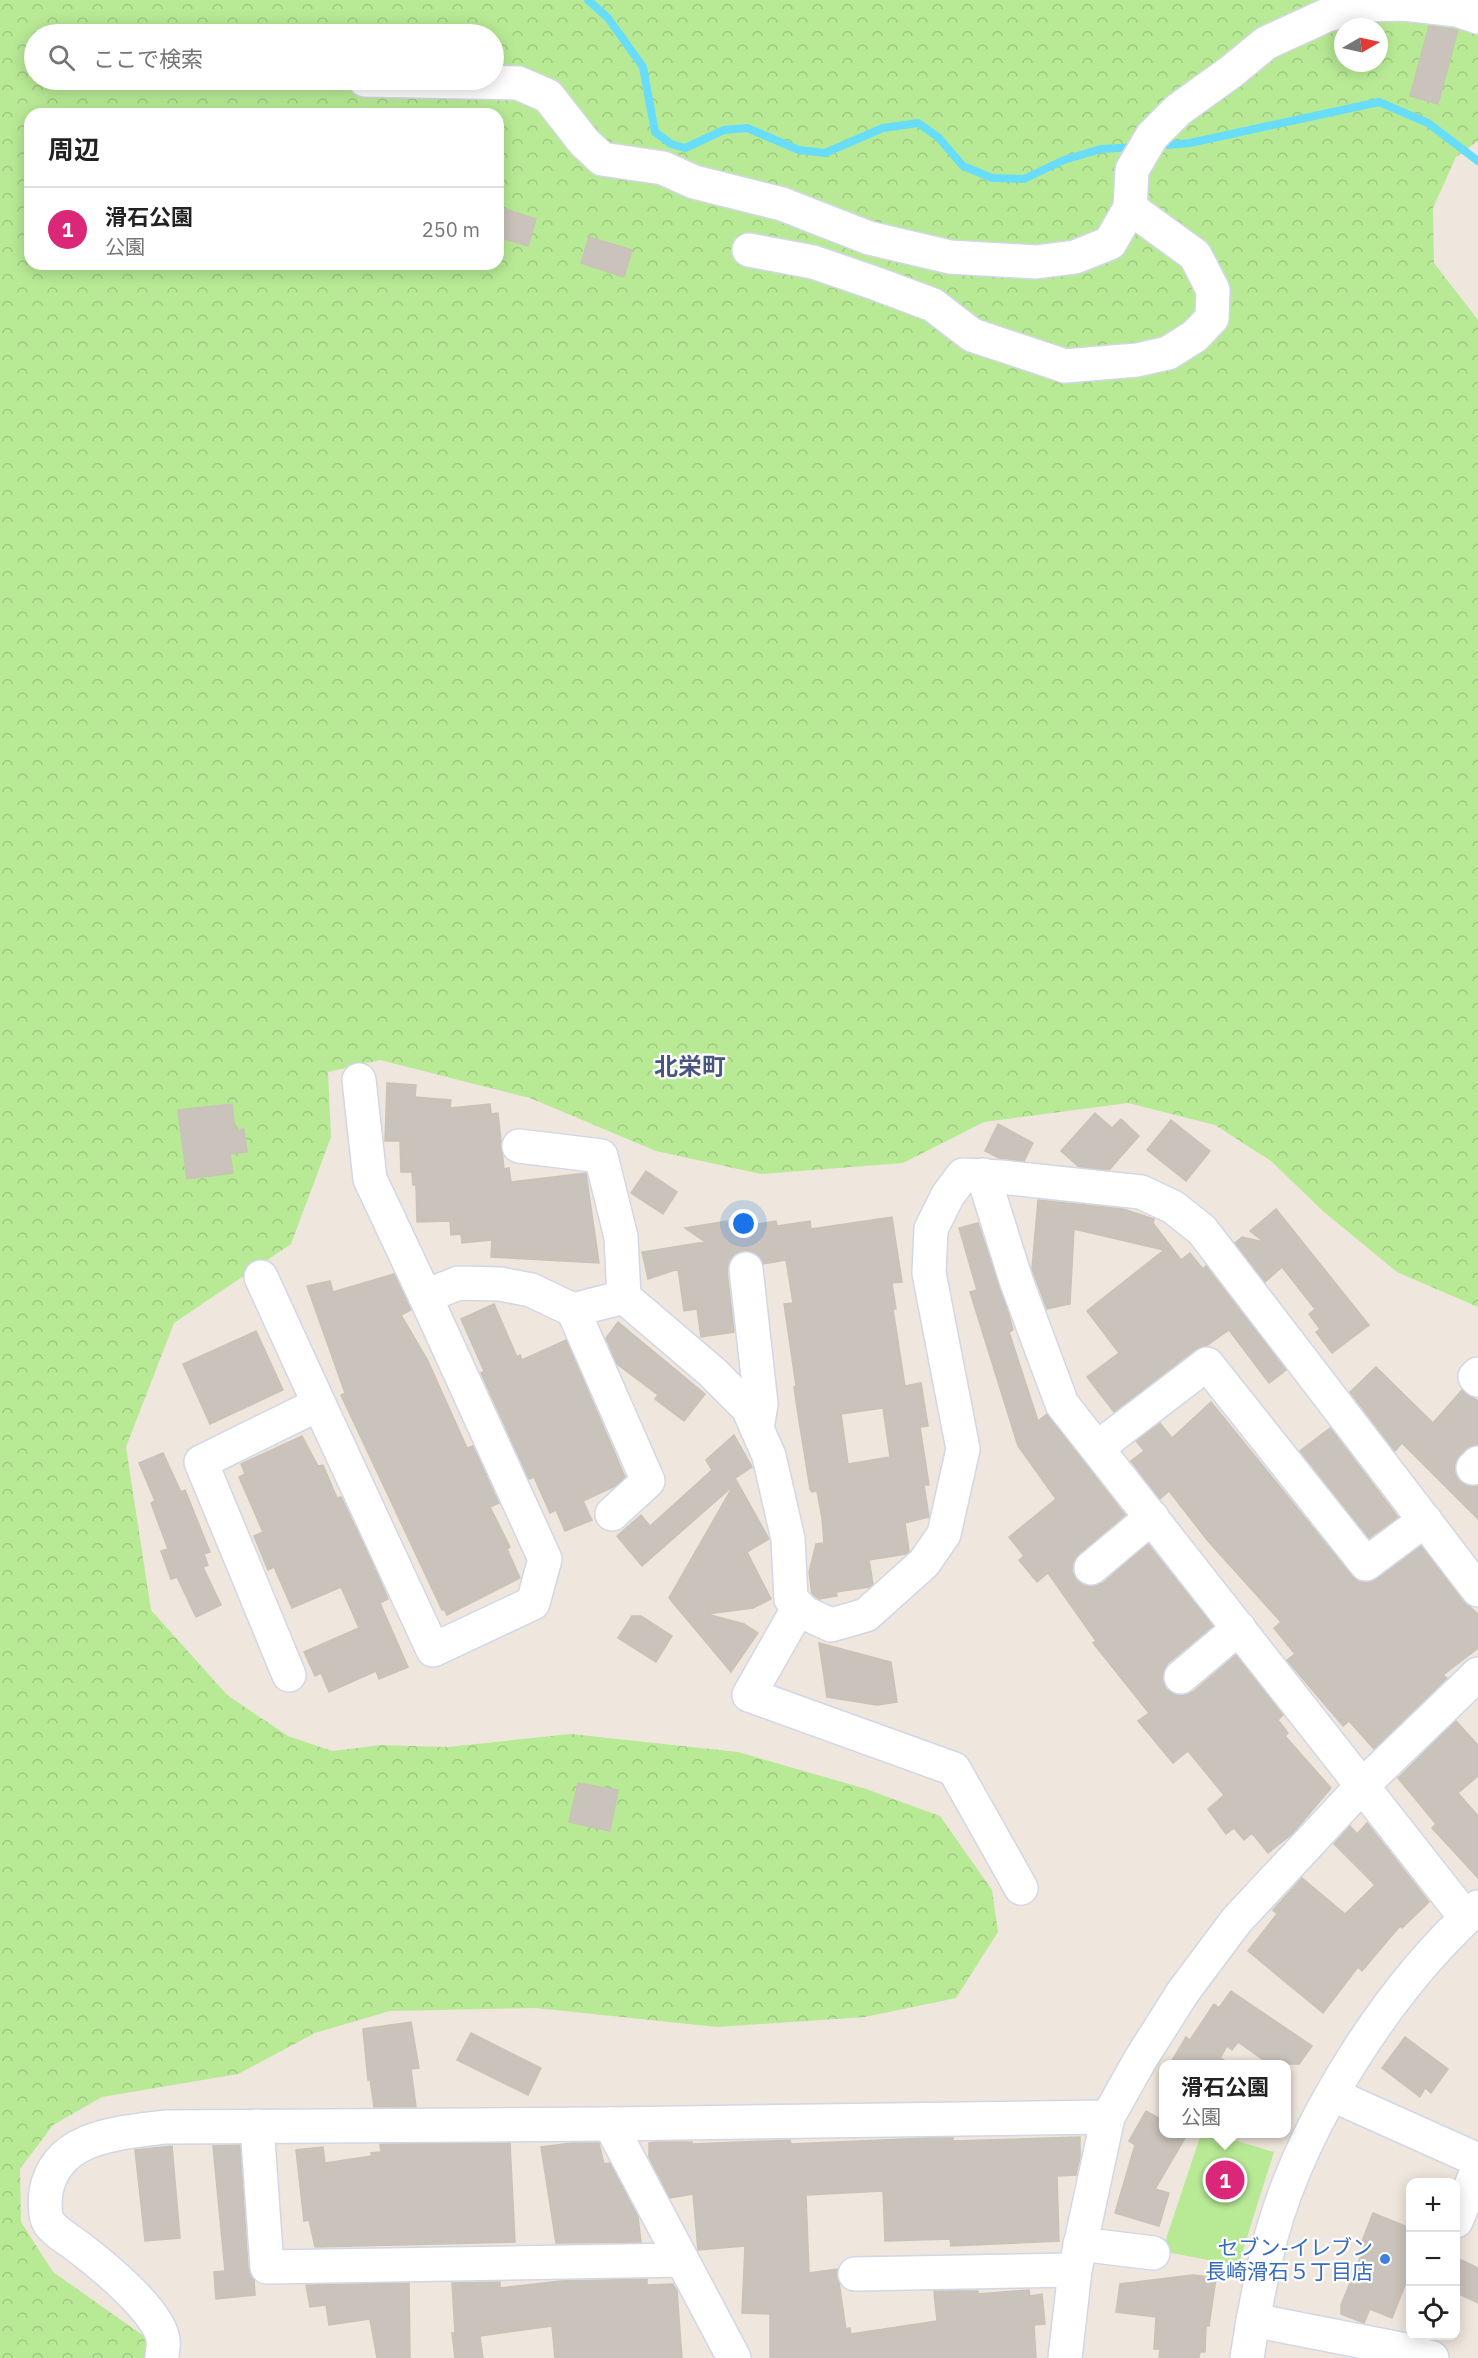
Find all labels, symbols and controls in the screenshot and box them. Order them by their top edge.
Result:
north arrow [1334,18,1388,72]
search box [24,24,504,90]
icon: search [45,41,78,74]
text: ここで検索 [93,44,203,73]
text: 周辺 [48,132,100,166]
text: 滑石公園 [105,202,193,231]
text: 1 [62,216,74,243]
text: 250 m [422,216,480,243]
text: 公園 [105,233,145,260]
district label: 北栄町 [654,1050,726,1082]
your location [729,1209,758,1238]
popup [1159,2060,1291,2138]
text: 滑石公園 [1181,2072,1269,2101]
text: 公園 [1181,2103,1221,2130]
pin: 1 [1206,2158,1244,2202]
map controls [1406,2178,1460,2340]
button: + [1406,2178,1460,2232]
button: − [1406,2232,1460,2286]
place label: セブン-イレブン 長崎滑石５丁目店 [1205,2233,1373,2285]
marker: セブン-イレブン 長崎滑石５丁目店 [1378,2252,1392,2266]
button: locate [1406,2286,1460,2340]

